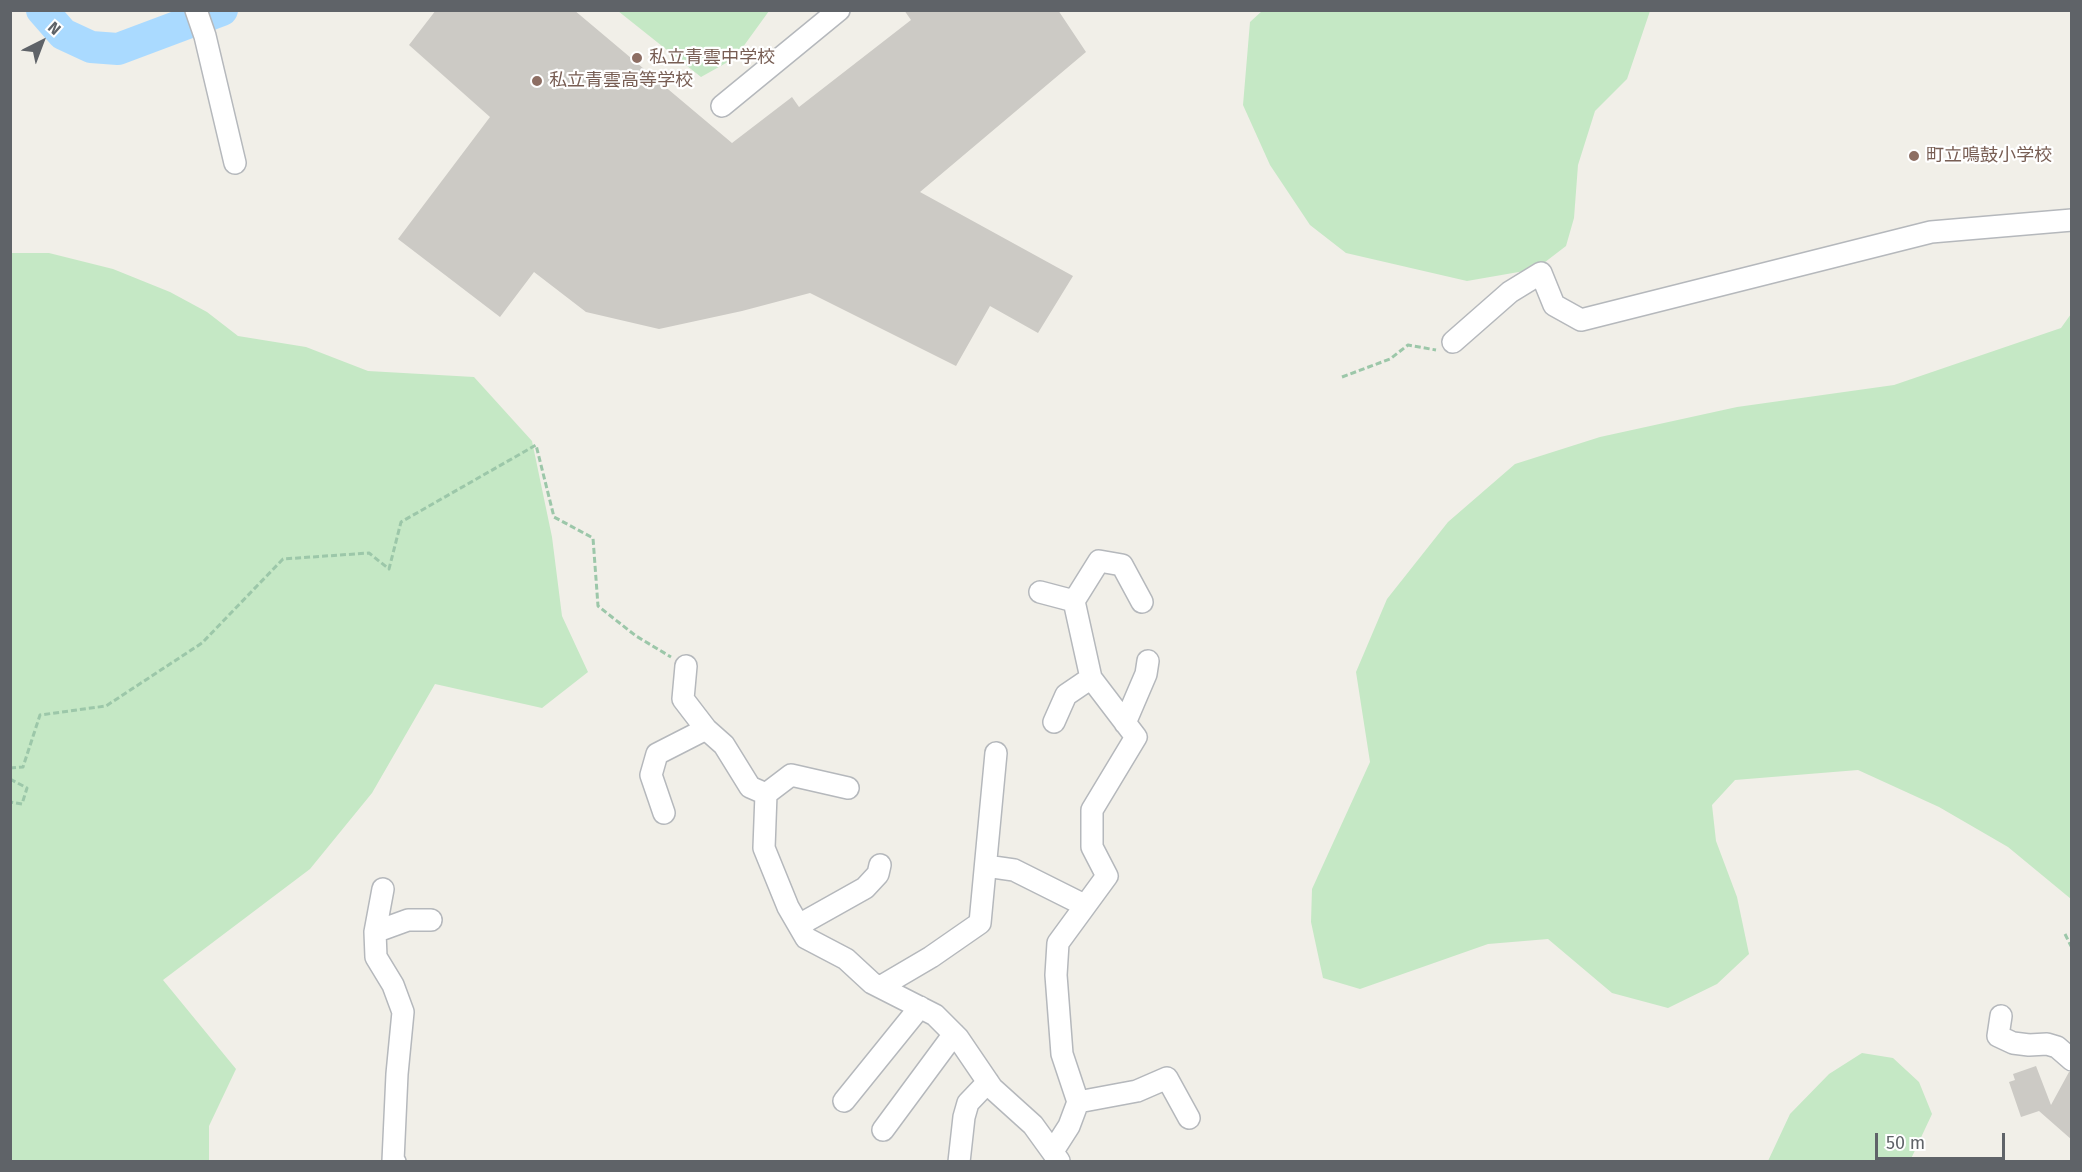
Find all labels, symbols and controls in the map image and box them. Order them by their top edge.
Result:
north arrow [12,12,72,72]
text: N [44,18,65,39]
place label: 私立青雲中学校 [649,47,775,69]
marker: 私立青雲中学校 [630,51,644,65]
place label: 私立青雲高等学校 [549,70,693,92]
marker: 私立青雲高等学校 [530,74,544,88]
place label: 町立鳴鼓小学校 [1926,145,2052,167]
marker: 町立鳴鼓小学校 [1907,149,1921,163]
scale bar [1878,1121,2008,1159]
text: 50 m [1886,1132,1925,1154]

